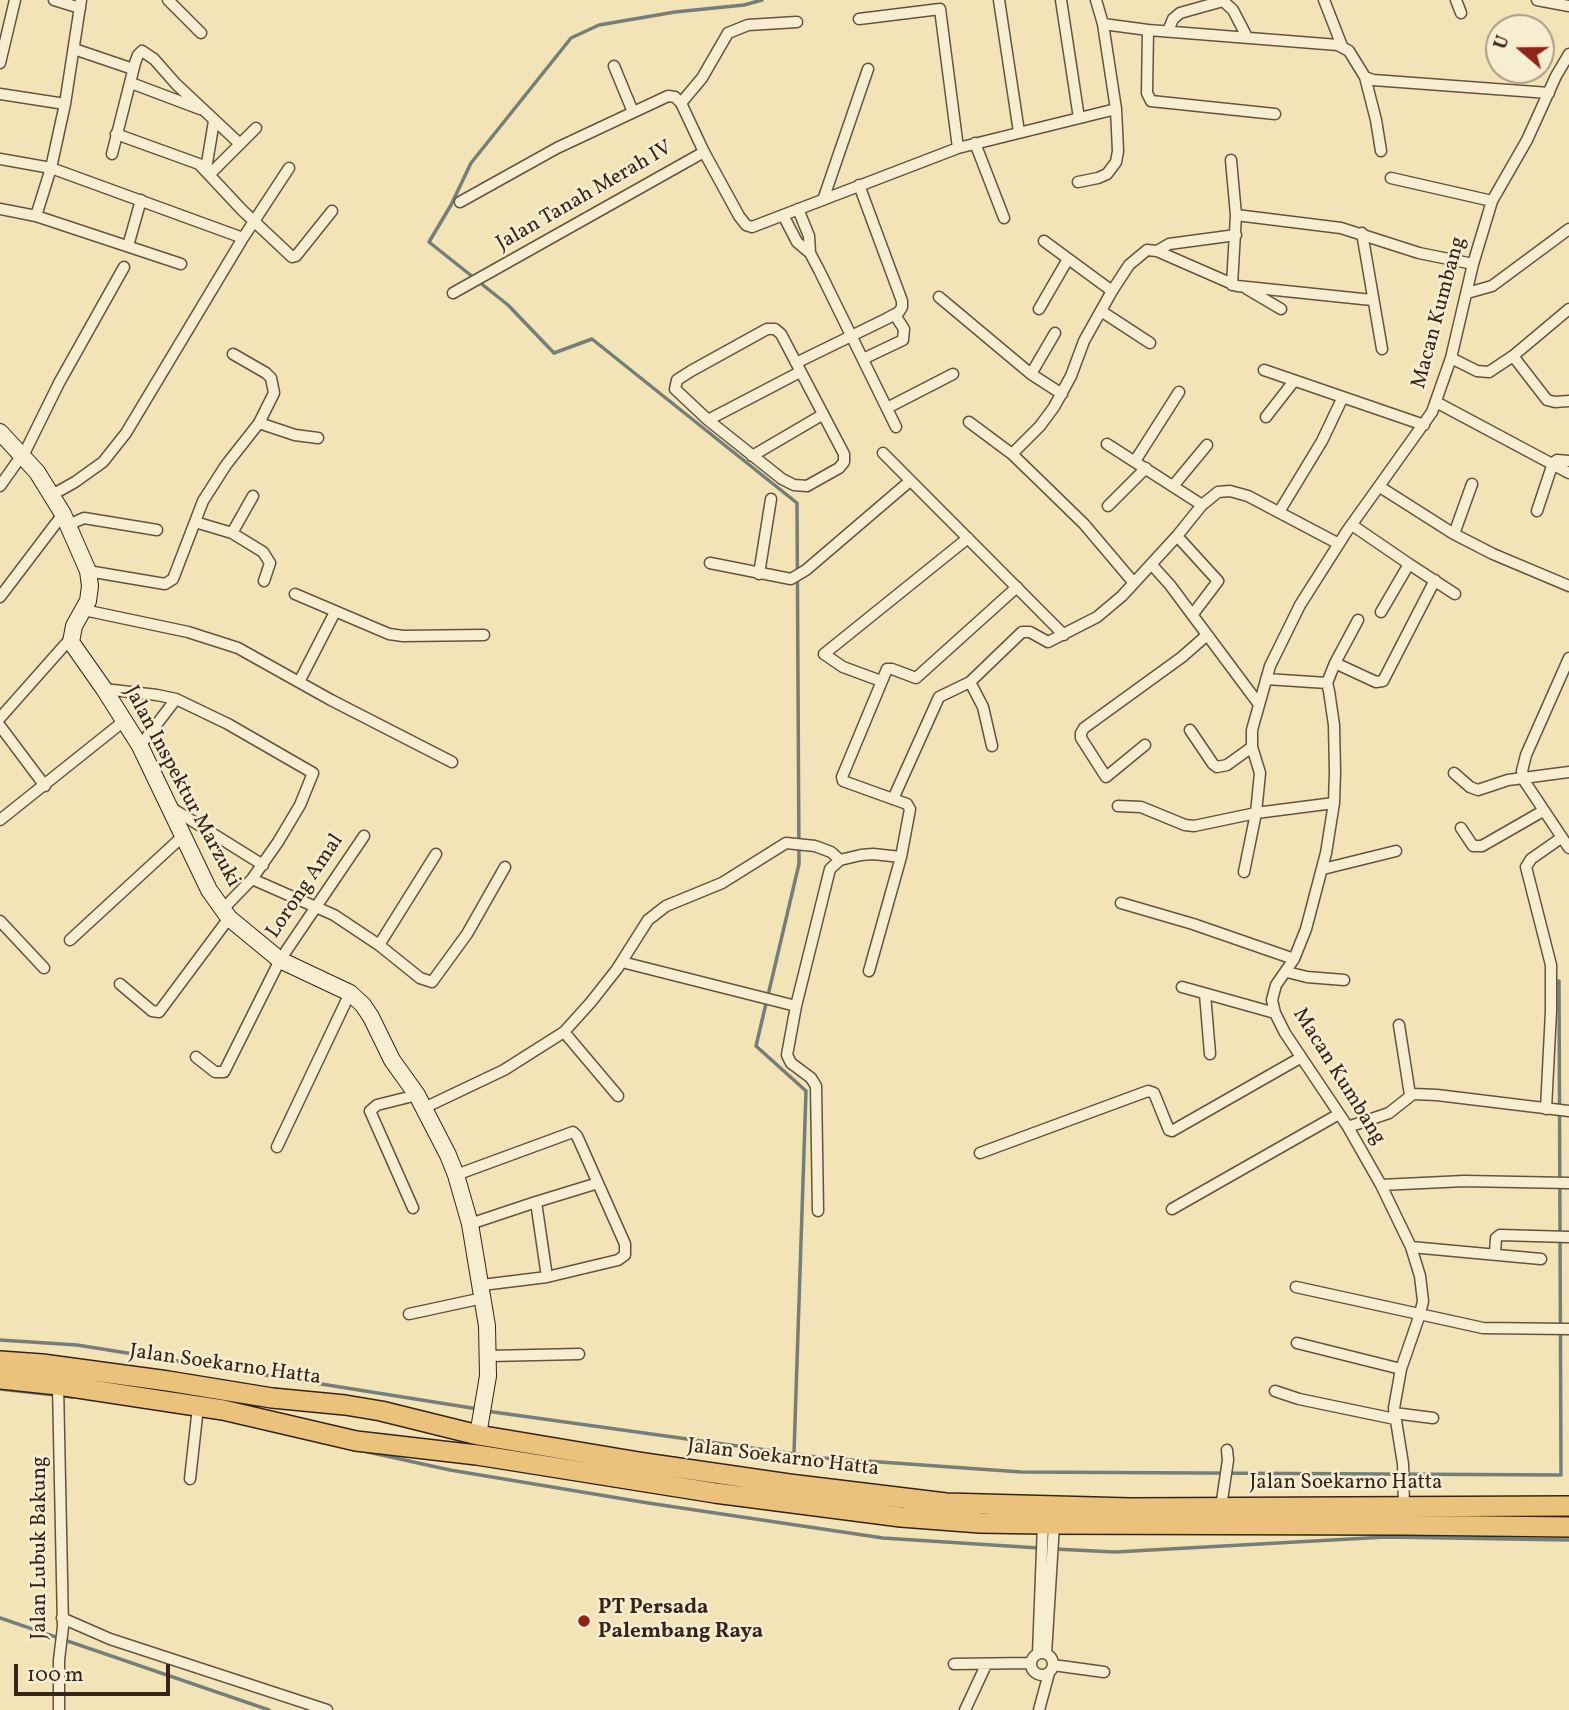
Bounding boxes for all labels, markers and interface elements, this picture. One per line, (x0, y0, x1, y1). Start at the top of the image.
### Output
north arrow (1485, 14, 1555, 84)
text: U (1488, 32, 1517, 53)
street label: Jalan Tanah Merah IV (493, 136, 677, 258)
street label: Macan Kumbang (1408, 234, 1472, 392)
street label: Jalan Inspektur Marzuki (117, 682, 245, 892)
street label: Lorong Amal (262, 830, 350, 944)
street label: Macan Kumbang (1286, 1004, 1390, 1150)
street label: Jalan Soekarno Hatta (128, 1340, 322, 1392)
street label: Jalan Soekarno Hatta (686, 1435, 880, 1483)
street label: Jalan Lubuk Bakung (28, 1456, 54, 1640)
street label: Jalan Soekarno Hatta (1249, 1471, 1443, 1497)
place label: PT Persada Palembang Raya (598, 1596, 763, 1646)
marker: PT Persada Palembang Raya (576, 1613, 592, 1629)
scale bar (18, 1650, 173, 1694)
text: 100 m (27, 1661, 84, 1690)

